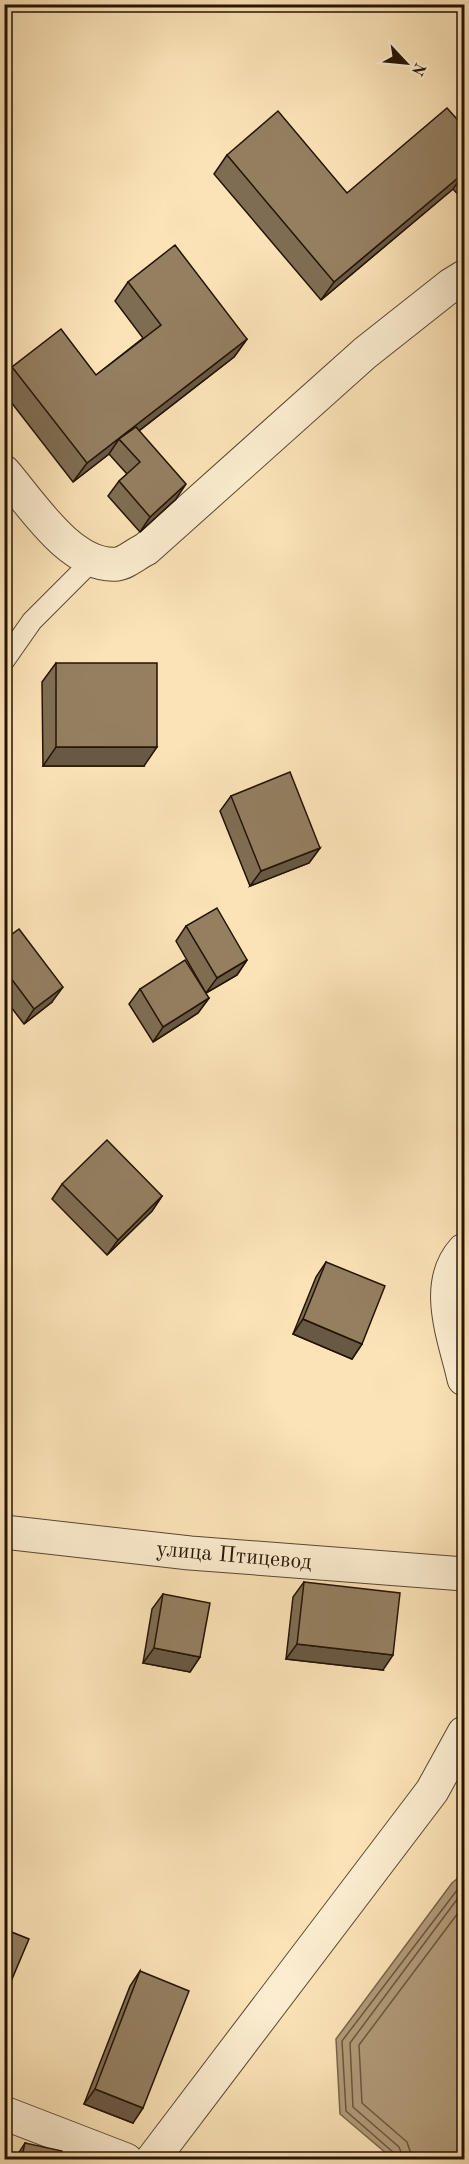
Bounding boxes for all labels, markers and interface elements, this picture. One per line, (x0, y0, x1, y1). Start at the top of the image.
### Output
north arrow (376, 33, 436, 93)
text: N (407, 60, 428, 78)
street label: улица Птицевод (155, 1538, 313, 1574)

